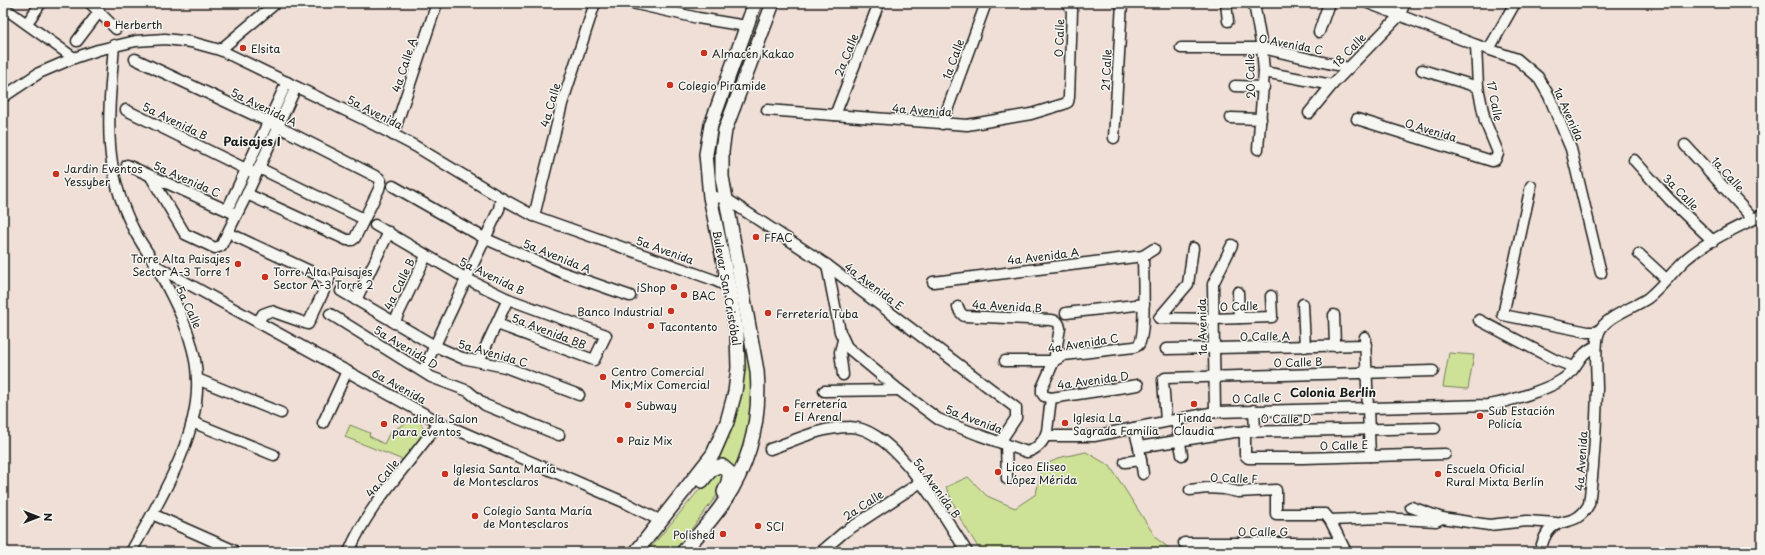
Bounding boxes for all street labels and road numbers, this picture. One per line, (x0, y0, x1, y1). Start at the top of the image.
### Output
street label: 0 Calle (1050, 19, 1068, 57)
street label: 0 Avenida C (1258, 29, 1324, 59)
street label: 18 Calle (1328, 29, 1370, 71)
street label: 2a Calle (830, 31, 862, 79)
street label: 4a Calle A (387, 35, 421, 95)
street label: 1a Calle (938, 36, 968, 82)
street label: 21 Calle (1096, 48, 1116, 92)
street label: 20 Calle (1241, 53, 1259, 99)
street label: 17 Calle (1483, 79, 1507, 123)
street label: 4a Calle (536, 81, 564, 129)
street label: 5a Avenida A (228, 84, 301, 131)
street label: 1a Avenida (1550, 84, 1588, 144)
street label: 5a Avenida (344, 91, 406, 133)
street label: 5a Avenida B (139, 98, 211, 144)
street label: 4a Avenida (892, 99, 953, 121)
street label: 0 Avenida (1403, 114, 1459, 146)
street label: 1a Calle (1708, 153, 1748, 195)
street label: 5a Avenida C (151, 157, 223, 201)
street label: 3a Calle (1659, 170, 1703, 214)
street label: Bulevar San Cristóbal (708, 229, 746, 347)
street label: 5a Avenida (634, 232, 696, 268)
street label: 5a Avenida A (520, 235, 594, 278)
street label: 4a Avenida A (1006, 243, 1080, 269)
street label: 5a Avenida B (456, 253, 528, 299)
street label: 4a Calle B (379, 255, 419, 313)
street label: 4a Avenida E (841, 258, 907, 314)
street label: 5a Calle (172, 283, 206, 331)
street label: 4a Avenida B (971, 296, 1043, 316)
street label: 0 Calle (1220, 297, 1258, 315)
street label: 1a Avenida (1193, 298, 1211, 356)
street label: 5a Avenida BB (509, 309, 589, 353)
street label: 5a Avenida D (371, 321, 441, 373)
street label: 0 Calle A (1240, 327, 1291, 345)
street label: 4a Avenida C (1046, 329, 1120, 357)
street label: 5a Avenida C (456, 335, 530, 371)
street label: 0 Calle B (1273, 353, 1323, 371)
street label: 6a Avenida (369, 364, 429, 408)
street label: 4a Avenida D (1056, 367, 1130, 393)
street label: 0 Calle C (1232, 389, 1282, 407)
street label: 5a Avenida (943, 400, 1005, 438)
street label: 0 Calle D (1261, 410, 1311, 427)
street label: 4a Avenida (1570, 430, 1592, 491)
street label: 0 Calle E (1319, 436, 1369, 454)
street label: 5a Avenida B (909, 454, 965, 522)
street label: 4a Calle (361, 455, 403, 501)
street label: 0 Calle F (1210, 469, 1258, 487)
street label: 2a Calle (839, 486, 887, 524)
street label: 0 Calle G (1238, 523, 1288, 540)

